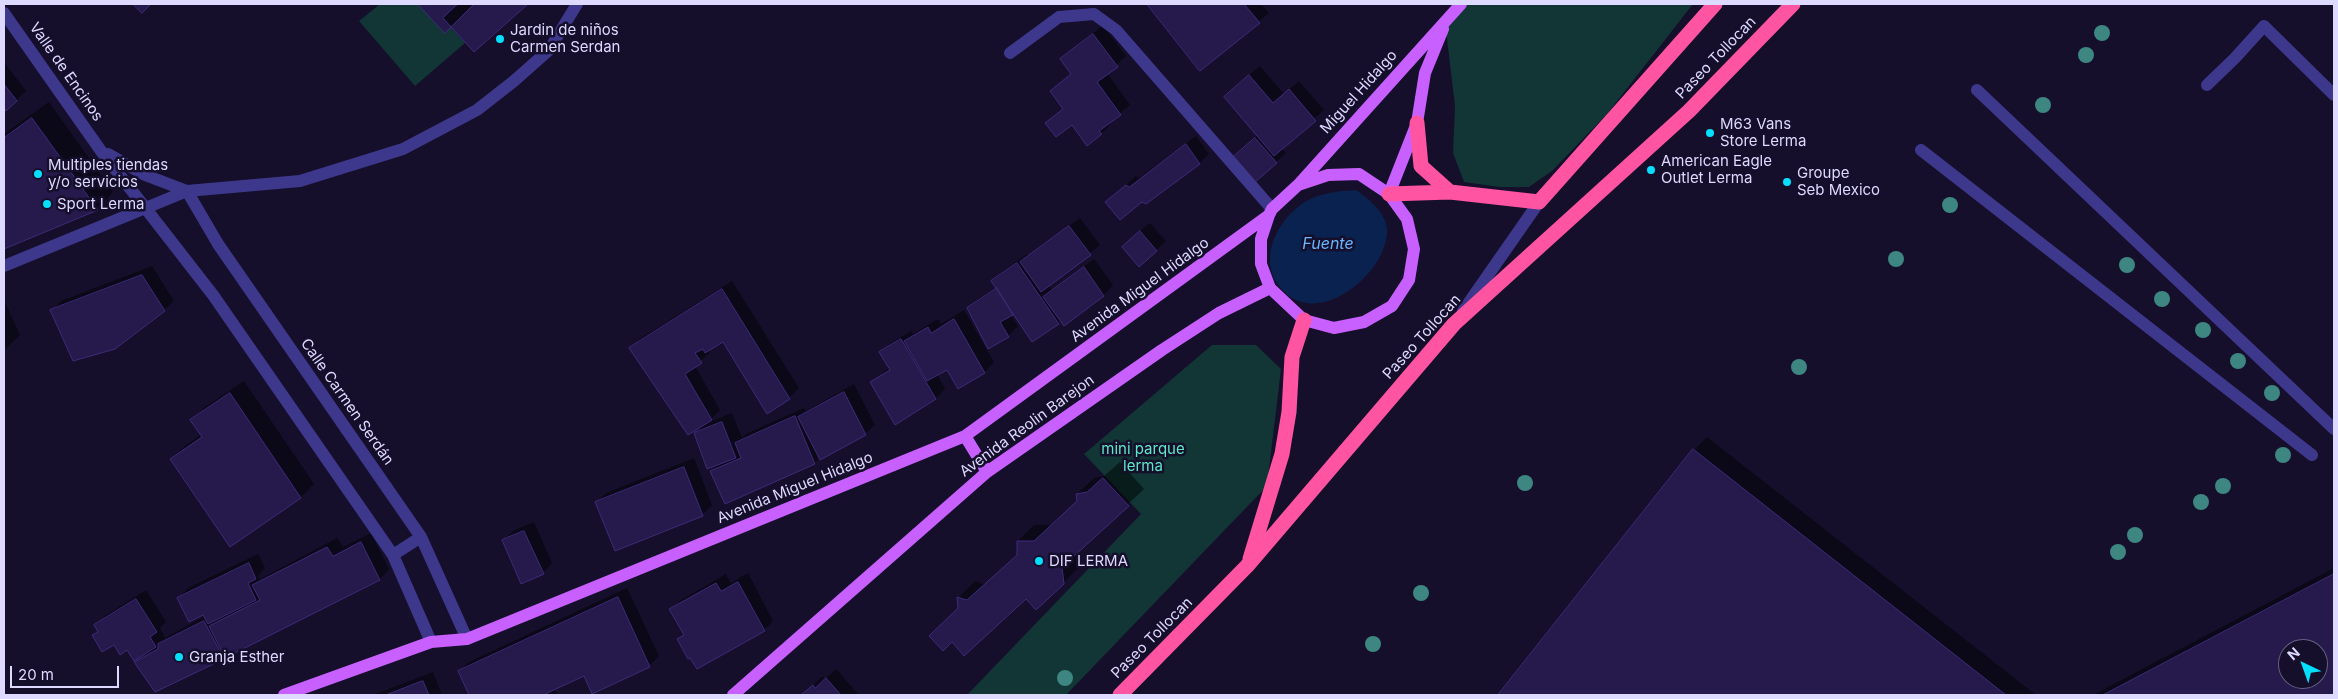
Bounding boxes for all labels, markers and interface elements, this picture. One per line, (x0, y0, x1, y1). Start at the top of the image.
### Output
street label: Paseo Tollocan (1672, 13, 1760, 103)
street label: Valle de Encinos (25, 19, 107, 125)
place label: Jardin de niños Carmen Serdan (510, 21, 620, 56)
marker: Jardin de niños Carmen Serdan (494, 33, 506, 45)
street label: Miguel Hidalgo (1317, 47, 1401, 137)
place label: M63 Vans Store Lerma (1720, 115, 1806, 150)
marker: M63 Vans Store Lerma (1704, 127, 1716, 139)
place label: American Eagle Outlet Lerma (1661, 152, 1772, 187)
place label: Multiples tiendas y/o servicios (48, 156, 168, 191)
marker: American Eagle Outlet Lerma (1645, 164, 1657, 176)
place label: Groupe Seb Mexico (1797, 164, 1880, 199)
marker: Multiples tiendas y/o servicios (32, 168, 44, 180)
marker: Groupe Seb Mexico (1781, 176, 1793, 188)
place label: Sport Lerma (57, 195, 144, 213)
marker: Sport Lerma (41, 198, 53, 210)
street label: Avenida Miguel Hidalgo (1067, 234, 1213, 346)
water label: Fuente (1302, 234, 1354, 254)
street label: Paseo Tollocan (1379, 291, 1465, 383)
street label: Calle Carmen Serdán (297, 335, 397, 469)
street label: Avenida Reolin Barejon (956, 371, 1098, 481)
park label: mini parque lerma (1101, 440, 1185, 475)
street label: Avenida Miguel Hidalgo (714, 448, 876, 528)
place label: DIF LERMA (1049, 552, 1128, 570)
marker: DIF LERMA (1033, 555, 1045, 567)
street label: Paseo Tollocan (1108, 594, 1196, 682)
north arrow (2278, 639, 2328, 689)
text: N (2284, 643, 2303, 663)
place label: Granja Esther (189, 648, 285, 666)
marker: Granja Esther (173, 651, 185, 663)
scale bar (12, 656, 121, 688)
text: 20 m (18, 665, 54, 684)

